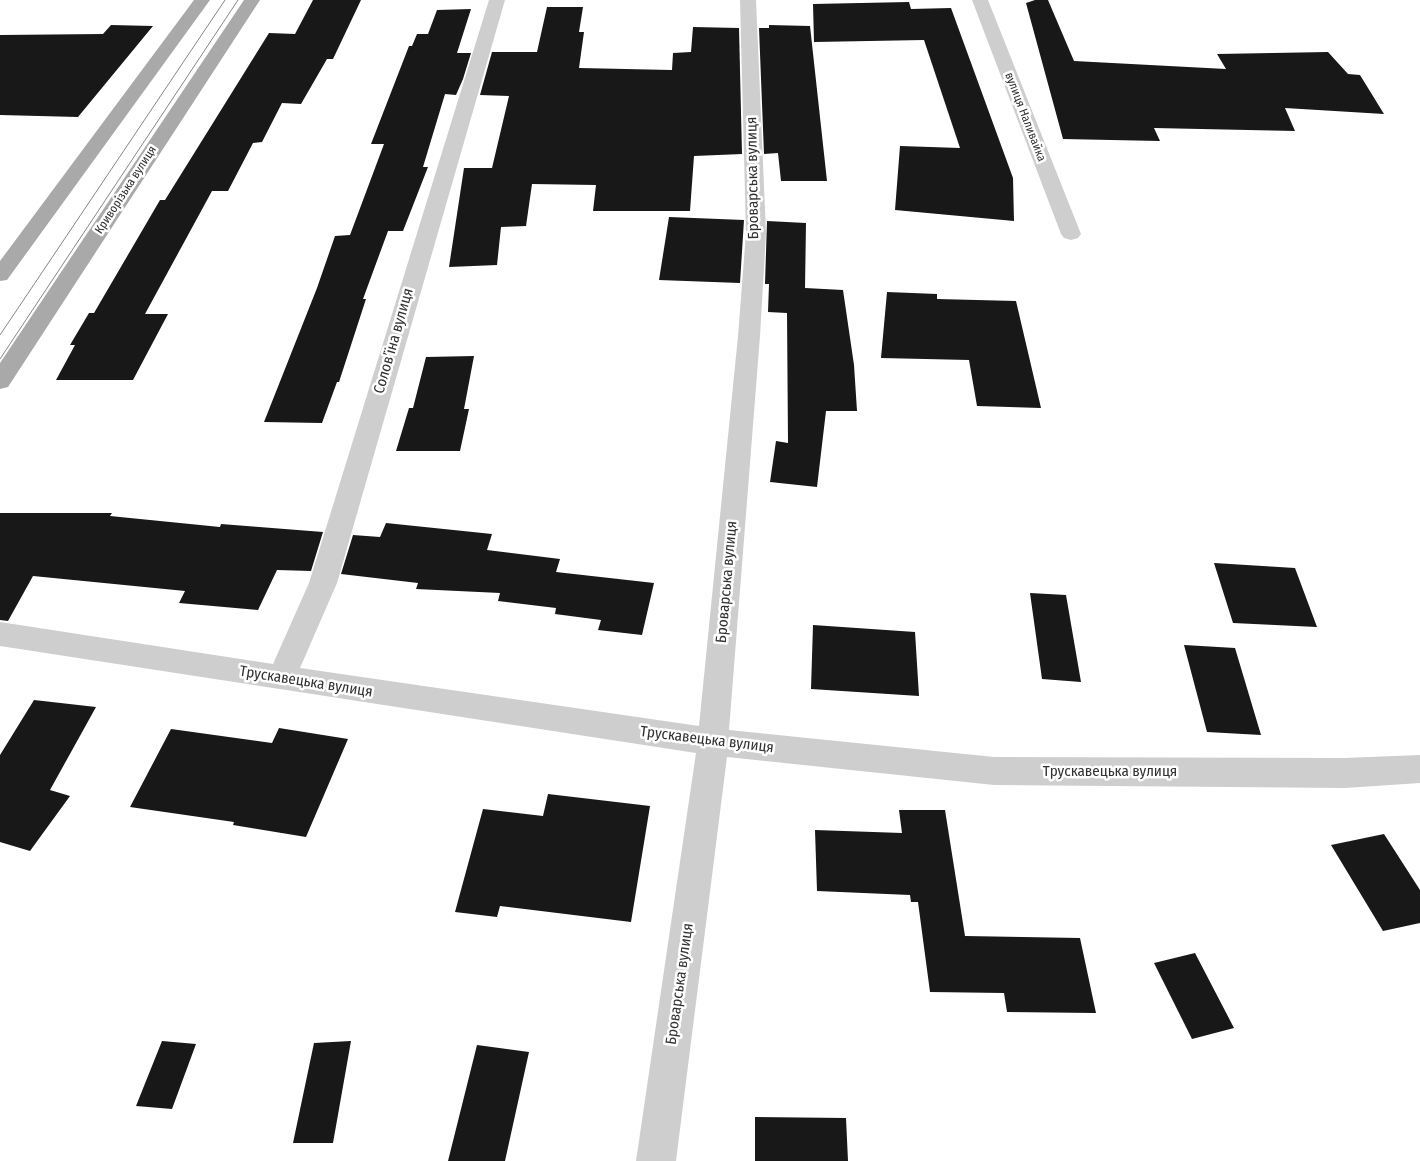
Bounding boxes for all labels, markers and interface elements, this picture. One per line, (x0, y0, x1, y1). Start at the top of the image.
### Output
street label: вулиця Наливайка (1001, 70, 1049, 164)
street label: Броварська вулиця (743, 117, 763, 239)
street label: Криворізька вулиця (92, 143, 160, 237)
street label: Соловʼїна вулиця (370, 286, 418, 396)
street label: Броварська вулиця (713, 520, 741, 644)
street label: Трускавецька вулиця (238, 663, 374, 701)
street label: Трускавецька вулиця (639, 723, 775, 757)
street label: Трускавецька вулиця (1043, 763, 1177, 781)
street label: Броварська вулиця (663, 922, 697, 1046)

